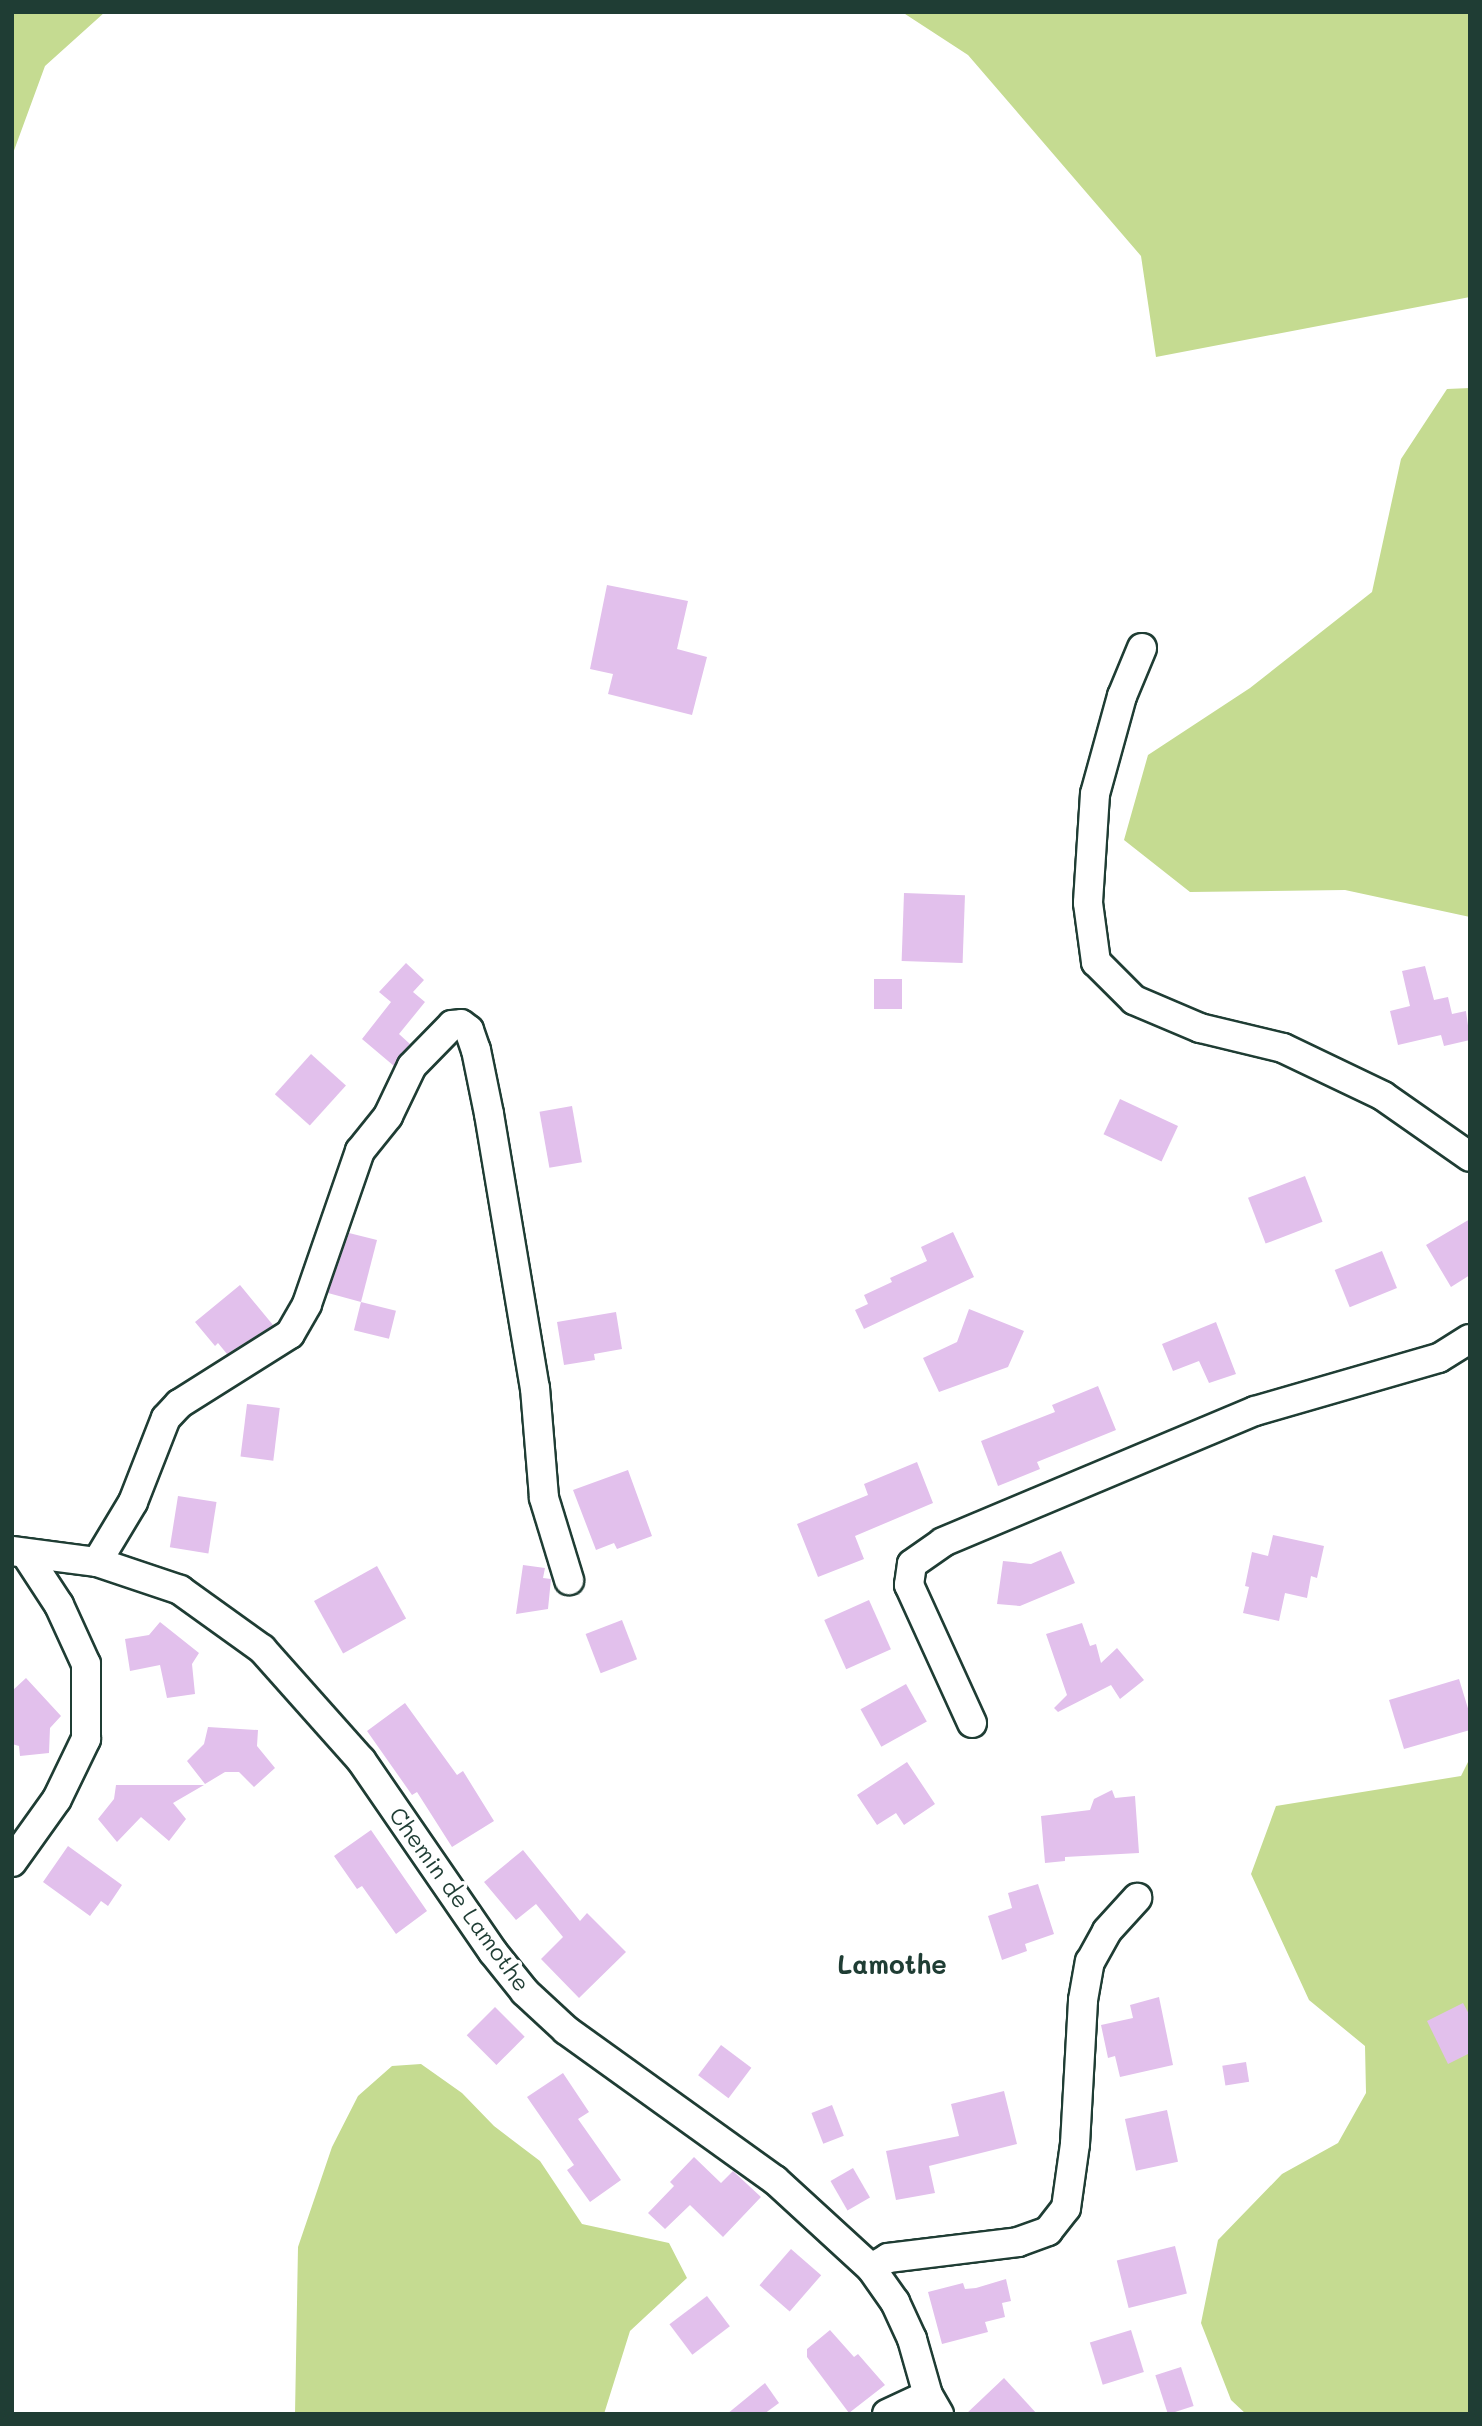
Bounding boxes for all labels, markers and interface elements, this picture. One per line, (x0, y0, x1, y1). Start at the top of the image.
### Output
street label: Chemin de Lamothe (384, 1801, 536, 1997)
district label: Lamothe (837, 1949, 947, 1981)

